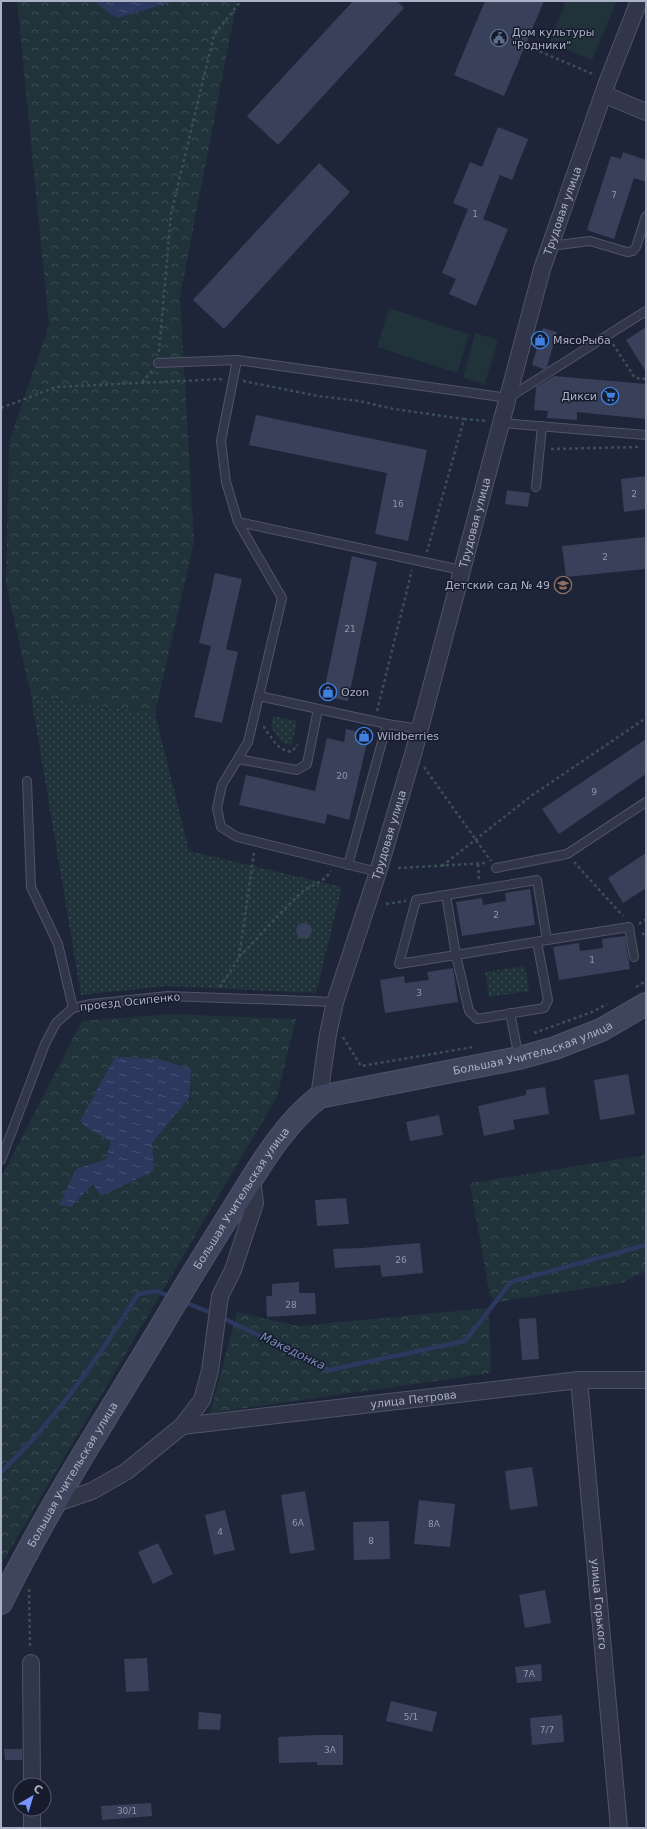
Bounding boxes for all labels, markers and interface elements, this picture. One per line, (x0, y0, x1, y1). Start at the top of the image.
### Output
place label: Дом культуры "Родники" (512, 26, 594, 52)
public building icon: Дом культуры "Родники" (489, 28, 509, 48)
street label: Трудовая улица (541, 165, 584, 258)
house number: 7 (611, 190, 617, 200)
house number: 1 (472, 209, 478, 219)
shop icon: МясоРыба (530, 330, 550, 350)
place label: МясоРыба (553, 334, 611, 347)
supermarket icon: Дикси (600, 386, 620, 406)
place label: Дикси (561, 390, 597, 403)
street label: Трудовая улица (456, 476, 493, 570)
house number: 2 (631, 489, 637, 499)
house number: 16 (392, 499, 404, 509)
house number: 2 (602, 552, 608, 562)
school or university icon: Детский сад № 49 (553, 575, 573, 595)
place label: Детский сад № 49 (445, 579, 550, 592)
house number: 21 (344, 624, 356, 634)
shop icon: Ozon (318, 682, 338, 702)
place label: Ozon (341, 686, 369, 699)
shop icon: Wildberries (354, 726, 374, 746)
place label: Wildberries (377, 730, 439, 743)
house number: 20 (336, 771, 348, 781)
house number: 9 (591, 787, 597, 797)
street label: Трудовая улица (369, 789, 409, 882)
house number: 2 (493, 910, 499, 920)
house number: 1 (589, 955, 595, 965)
house number: 3 (416, 988, 422, 998)
street label: проезд Осипенко (79, 990, 181, 1014)
street label: Большая Учительская улица (452, 1018, 615, 1077)
street label: Большая Учительская улица (191, 1125, 292, 1271)
house number: 26 (395, 1255, 407, 1265)
house number: 28 (285, 1300, 297, 1310)
water label: Македонка (258, 1329, 328, 1373)
street label: улица Петрова (370, 1388, 457, 1411)
street label: Большая Учительская улица (25, 1400, 120, 1549)
house number: 6А (292, 1518, 305, 1528)
house number: 8А (428, 1519, 441, 1529)
house number: 4 (217, 1527, 223, 1537)
house number: 8 (368, 1536, 374, 1546)
street label: улица Горького (588, 1558, 610, 1650)
house number: 7А (523, 1669, 536, 1679)
house number: 5/1 (404, 1712, 418, 1722)
house number: 7/7 (540, 1725, 554, 1735)
house number: 3А (324, 1745, 337, 1755)
north arrow (12, 1777, 52, 1817)
text: С (31, 1782, 45, 1797)
house number: 30/1 (117, 1806, 137, 1816)

